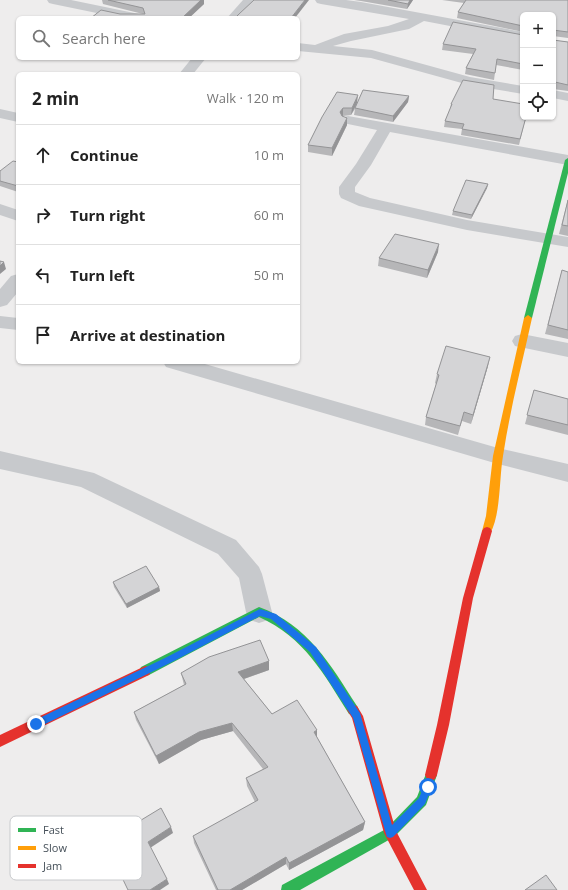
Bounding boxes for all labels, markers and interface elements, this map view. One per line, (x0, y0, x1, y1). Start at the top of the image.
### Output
map controls (520, 12, 556, 120)
button: + (520, 12, 556, 48)
search box (16, 16, 300, 60)
icon: search (30, 27, 52, 49)
text: Search here (62, 28, 146, 48)
button: − (520, 48, 556, 84)
button: locate (520, 84, 556, 120)
text: 2 min (32, 87, 79, 110)
text: Walk · 120 m (207, 89, 284, 107)
icon: ahead (32, 144, 54, 166)
text: Continue (70, 145, 138, 165)
text: 10 m (254, 146, 284, 164)
icon: right (32, 204, 54, 226)
text: Turn right (70, 205, 145, 225)
text: 60 m (254, 206, 284, 224)
icon: left (32, 264, 54, 286)
text: Turn left (70, 265, 135, 285)
text: 50 m (254, 266, 284, 284)
icon: arrive (32, 324, 54, 346)
text: Arrive at destination (70, 325, 225, 345)
route end (27, 715, 45, 733)
route start (419, 778, 437, 796)
legend (10, 816, 142, 880)
text: Fast (43, 822, 64, 837)
text: Slow (43, 840, 67, 855)
text: Jam (42, 858, 62, 873)

